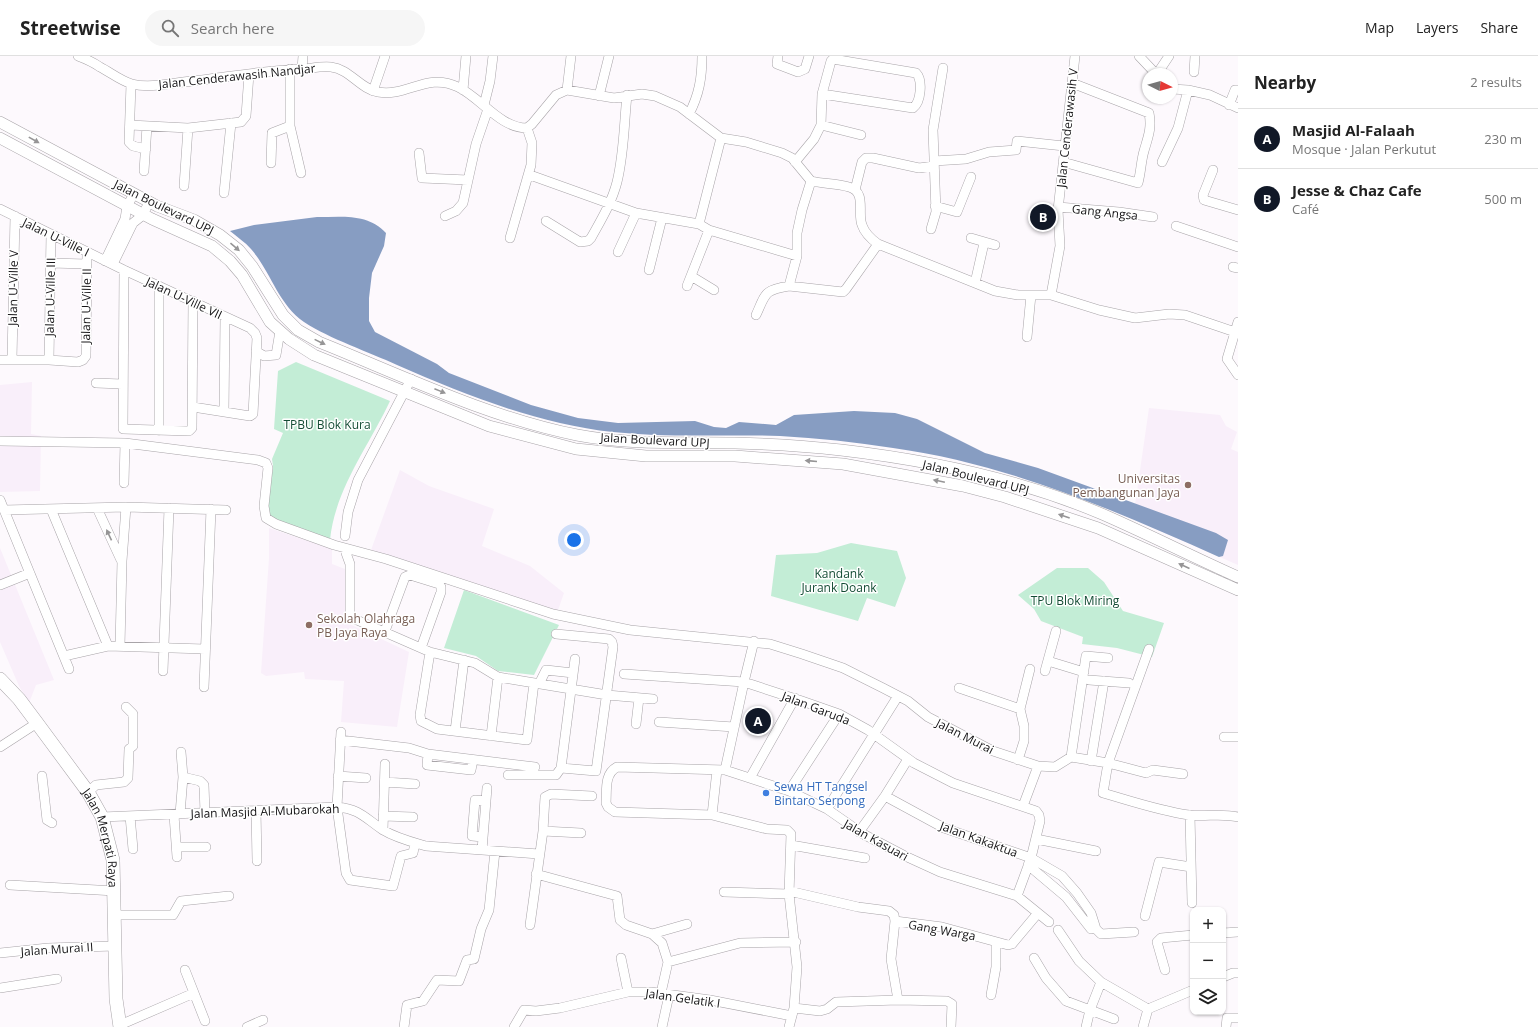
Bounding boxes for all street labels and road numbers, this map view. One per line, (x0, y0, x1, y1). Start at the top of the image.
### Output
street label: Jalan Cenderawasih Nandjar (157, 59, 316, 93)
street label: Jalan Cenderawasih V (1052, 67, 1082, 189)
street label: Jalan Boulevard UPJ (110, 175, 217, 239)
street label: Gang Angsa (1071, 200, 1139, 224)
street label: Jalan U-Ville I (19, 213, 92, 260)
street label: Jalan U-Ville V (4, 249, 22, 327)
street label: Jalan U-Ville III (41, 257, 59, 338)
street label: Jalan U-Ville II (77, 268, 95, 345)
street label: Jalan U-Ville VII (142, 272, 225, 323)
street label: Jalan Boulevard UPJ (599, 429, 710, 451)
street label: Jalan Boulevard UPJ (920, 455, 1031, 498)
street label: Jalan Garuda (779, 687, 853, 729)
street label: Jalan Murai (932, 714, 997, 758)
street label: Jalan Merpati Raya (79, 784, 122, 888)
street label: Jalan Masjid Al-Mubarokah (189, 800, 340, 822)
street label: Jalan Kasuari (840, 815, 912, 865)
street label: Jalan Kakaktua (937, 817, 1020, 861)
street label: Gang Warga (907, 916, 977, 944)
street label: Jalan Murai II (19, 938, 94, 960)
street label: Jalan Gelatik I (644, 984, 721, 1012)

